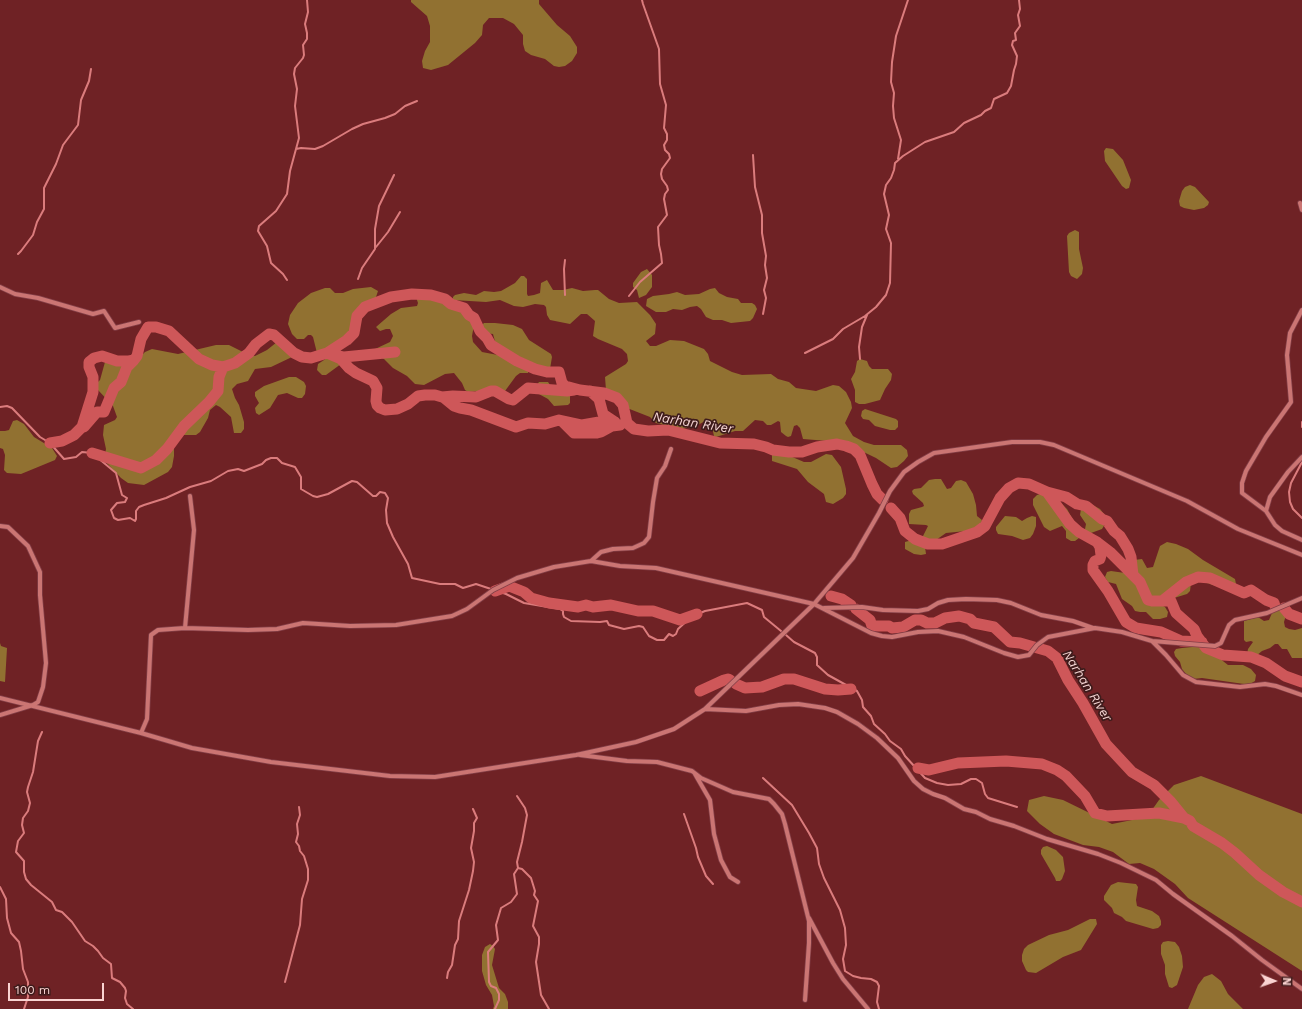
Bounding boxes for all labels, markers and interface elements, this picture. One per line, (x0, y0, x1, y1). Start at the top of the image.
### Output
water label: Narhan River (652, 409, 734, 437)
water label: Narhan River (1059, 648, 1115, 724)
north arrow (1254, 961, 1294, 1001)
scale bar (10, 975, 106, 1001)
text: N (1280, 977, 1293, 986)
text: 100 m (15, 983, 50, 997)

